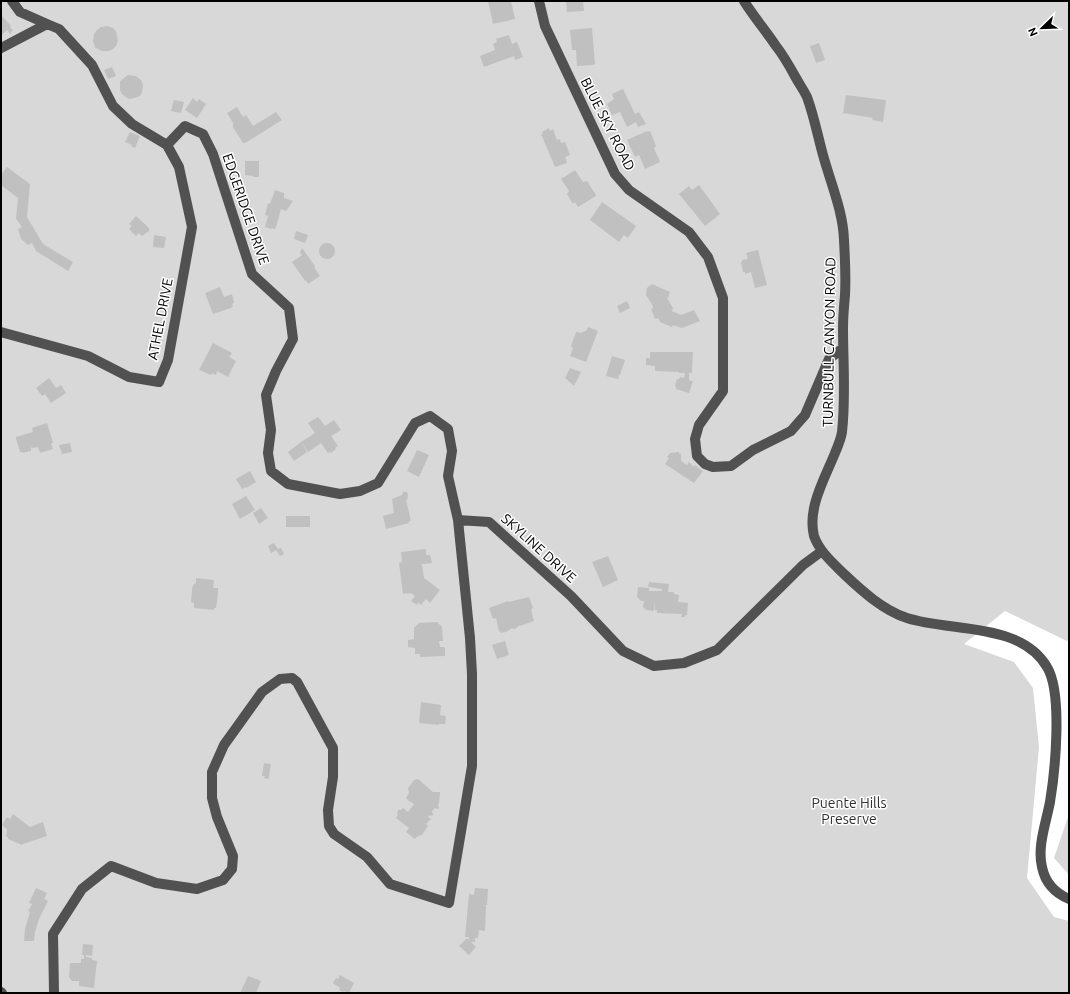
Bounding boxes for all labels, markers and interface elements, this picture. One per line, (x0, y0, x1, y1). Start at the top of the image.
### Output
north arrow (1022, 8, 1062, 48)
text: N (1026, 26, 1040, 38)
street label: BLUE SKY ROAD (578, 75, 638, 173)
street label: EDGERIDGE DRIVE (219, 151, 273, 267)
street label: TURNBULL CANYON ROAD (820, 257, 838, 427)
street label: ATHEL DRIVE (144, 277, 176, 361)
street label: SKYLINE DRIVE (498, 510, 580, 586)
park label: Puente Hills Preserve (811, 795, 887, 827)

